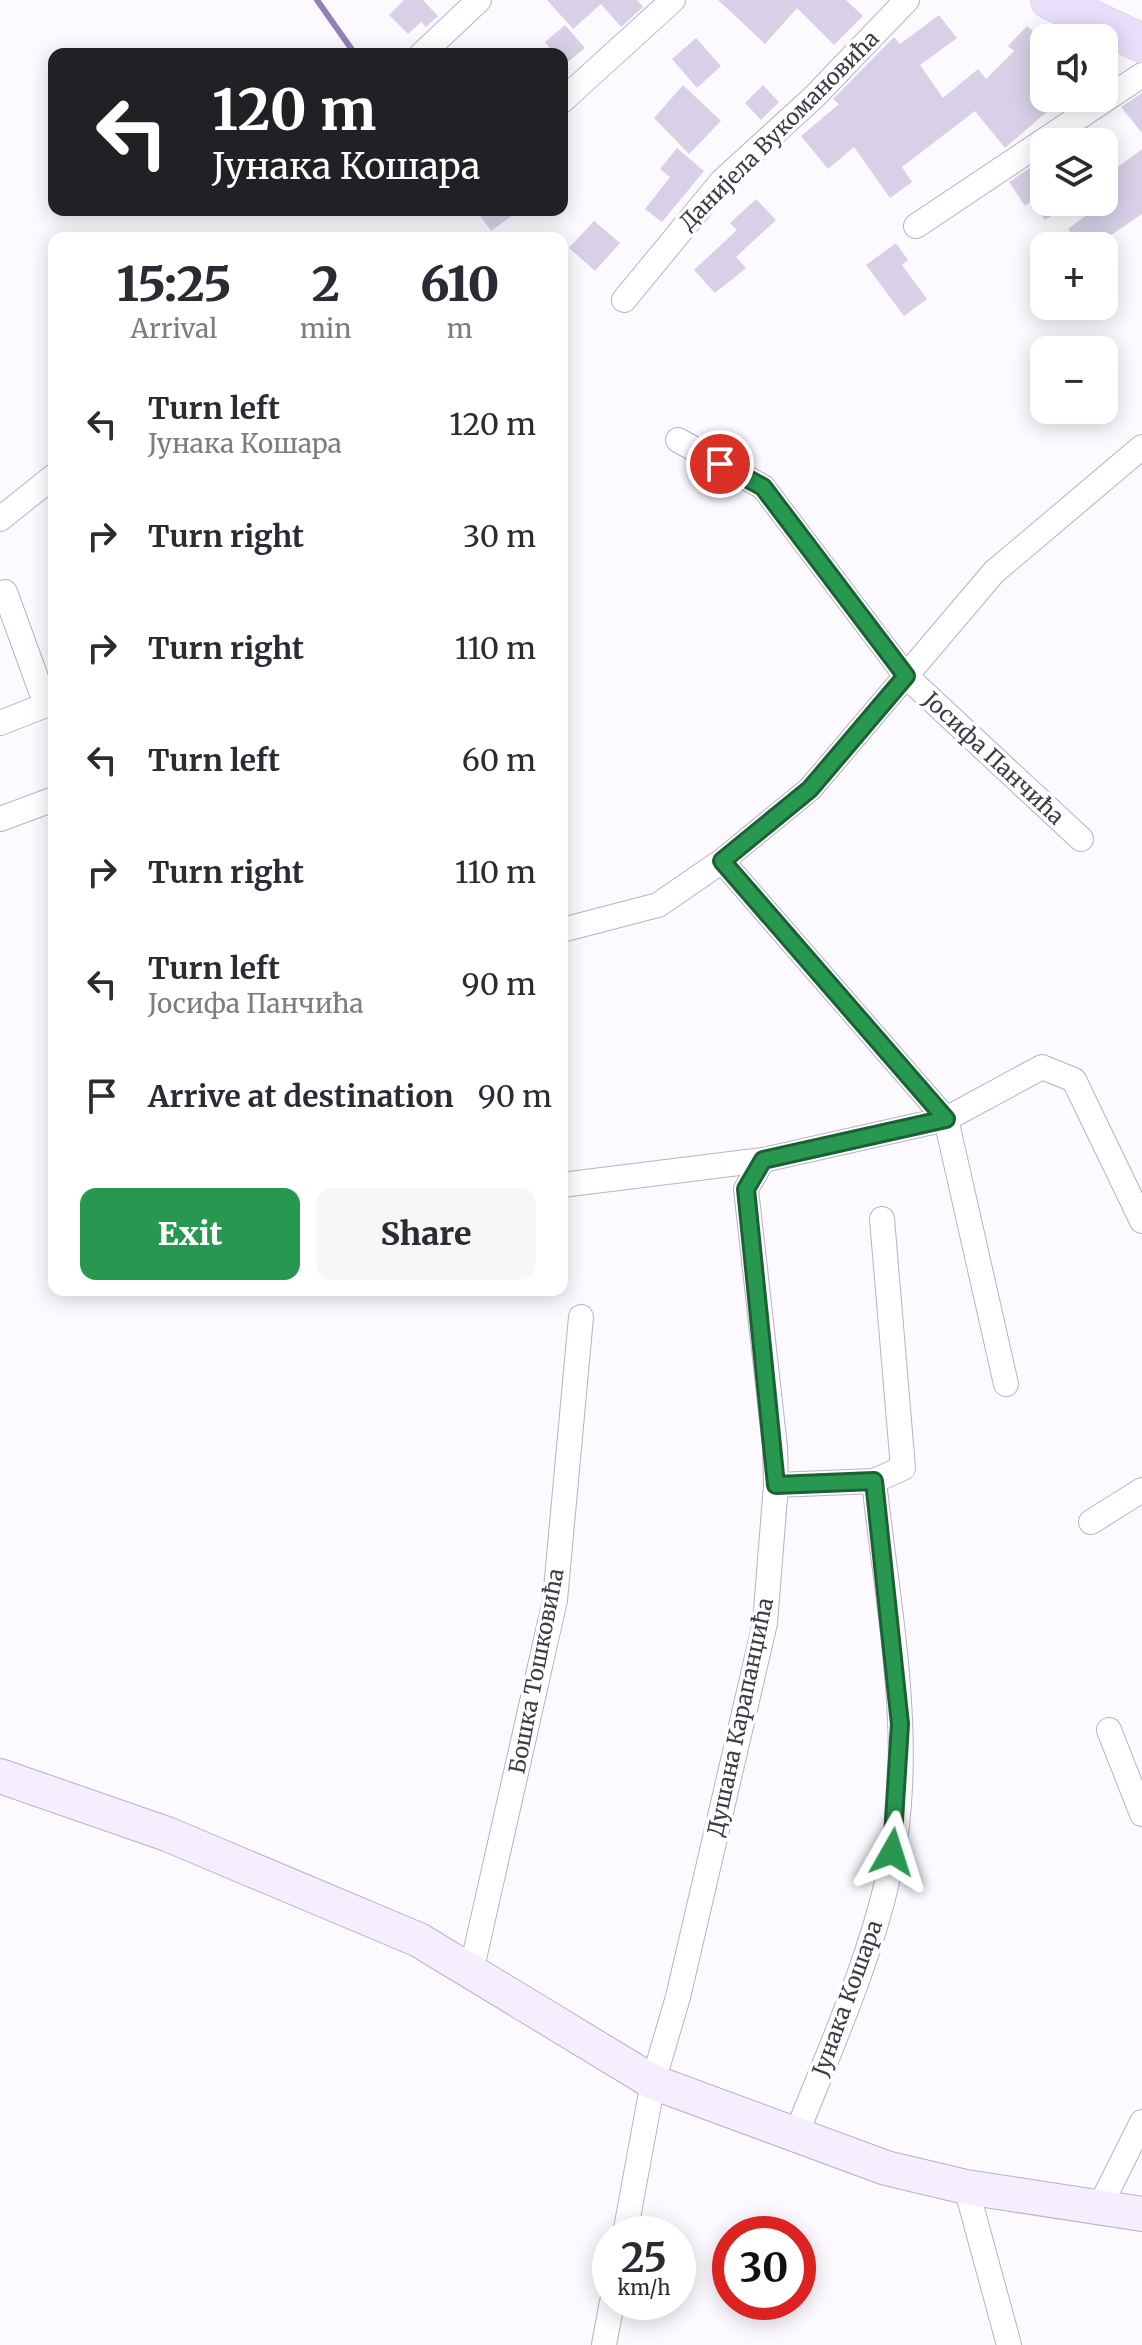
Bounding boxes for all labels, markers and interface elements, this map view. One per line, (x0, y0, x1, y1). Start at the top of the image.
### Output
street label: Данијела Вукомановића (673, 24, 885, 236)
map controls (1030, 24, 1118, 424)
button: sound (1030, 24, 1118, 112)
text: 120 m (212, 75, 376, 145)
icon: left (80, 80, 184, 184)
button: layers (1030, 128, 1118, 216)
text: Јунака Кошара (212, 144, 480, 189)
button: + (1030, 232, 1118, 320)
text: 15:25 (116, 254, 232, 314)
text: 2 (312, 254, 340, 314)
text: 610 (420, 254, 500, 314)
text: Arrival (131, 312, 217, 345)
text: min (300, 312, 352, 345)
text: m (447, 312, 473, 345)
button: − (1030, 336, 1118, 424)
text: Turn left (148, 389, 280, 427)
icon: left (80, 402, 124, 446)
text: 120 m (449, 405, 536, 443)
text: Јунака Кошара (148, 427, 342, 460)
pin (686, 430, 754, 498)
icon: arrive (698, 442, 742, 486)
icon: right (80, 514, 124, 558)
text: Turn right (148, 517, 304, 555)
text: 30 m (463, 517, 536, 555)
icon: right (80, 626, 124, 670)
text: Turn right (148, 629, 304, 667)
text: 110 m (455, 629, 536, 667)
street label: Јосифа Панчића (917, 685, 1070, 831)
icon: left (80, 738, 124, 782)
text: Turn left (148, 741, 280, 779)
text: 60 m (462, 741, 536, 779)
icon: right (80, 850, 124, 894)
text: Turn right (148, 853, 304, 891)
text: 110 m (455, 853, 536, 891)
text: Turn left (148, 949, 280, 987)
icon: left (80, 962, 124, 1006)
text: 90 m (462, 965, 536, 1003)
text: Јосифа Панчића (148, 987, 364, 1020)
icon: arrive (80, 1074, 124, 1118)
text: Arrive at destination (148, 1077, 454, 1115)
text: 90 m (478, 1077, 552, 1115)
button: Exit (80, 1188, 300, 1280)
button: Share (316, 1188, 536, 1280)
street label: Бошка Тошковића (502, 1566, 570, 1776)
street label: Душана Карапанџића (701, 1595, 779, 1839)
position arrow (850, 1810, 934, 1894)
street label: Јунака Кошара (805, 1916, 888, 2081)
speed limit sign: 30 (712, 2216, 816, 2320)
text: 25 (621, 2233, 667, 2283)
text: km/h (618, 2275, 670, 2300)

